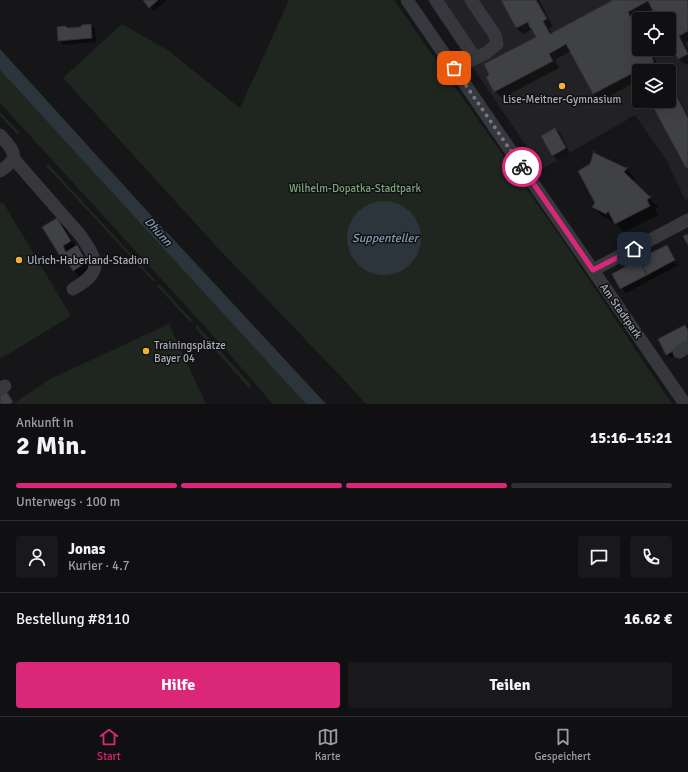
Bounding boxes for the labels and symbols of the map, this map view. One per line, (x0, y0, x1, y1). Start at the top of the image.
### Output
pin (437, 51, 471, 85)
marker: Lise-Meitner-Gymnasium (557, 81, 567, 91)
place label: Lise-Meitner-Gymnasium (503, 93, 621, 106)
courier (502, 147, 542, 187)
park label: Wilhelm-Dopatka-Stadtpark (289, 182, 421, 195)
water label: Dhünn (141, 214, 175, 250)
water label: Suppenteller (352, 231, 419, 246)
pin (617, 232, 651, 266)
place label: Ulrich-Haberland-Stadion (27, 254, 149, 267)
marker: Ulrich-Haberland-Stadion (14, 255, 24, 265)
street label: Am Stadtpark (597, 281, 645, 341)
place label: Trainingsplätze Bayer 04 (154, 339, 226, 365)
marker: Trainingsplätze Bayer 04 (141, 346, 151, 356)

